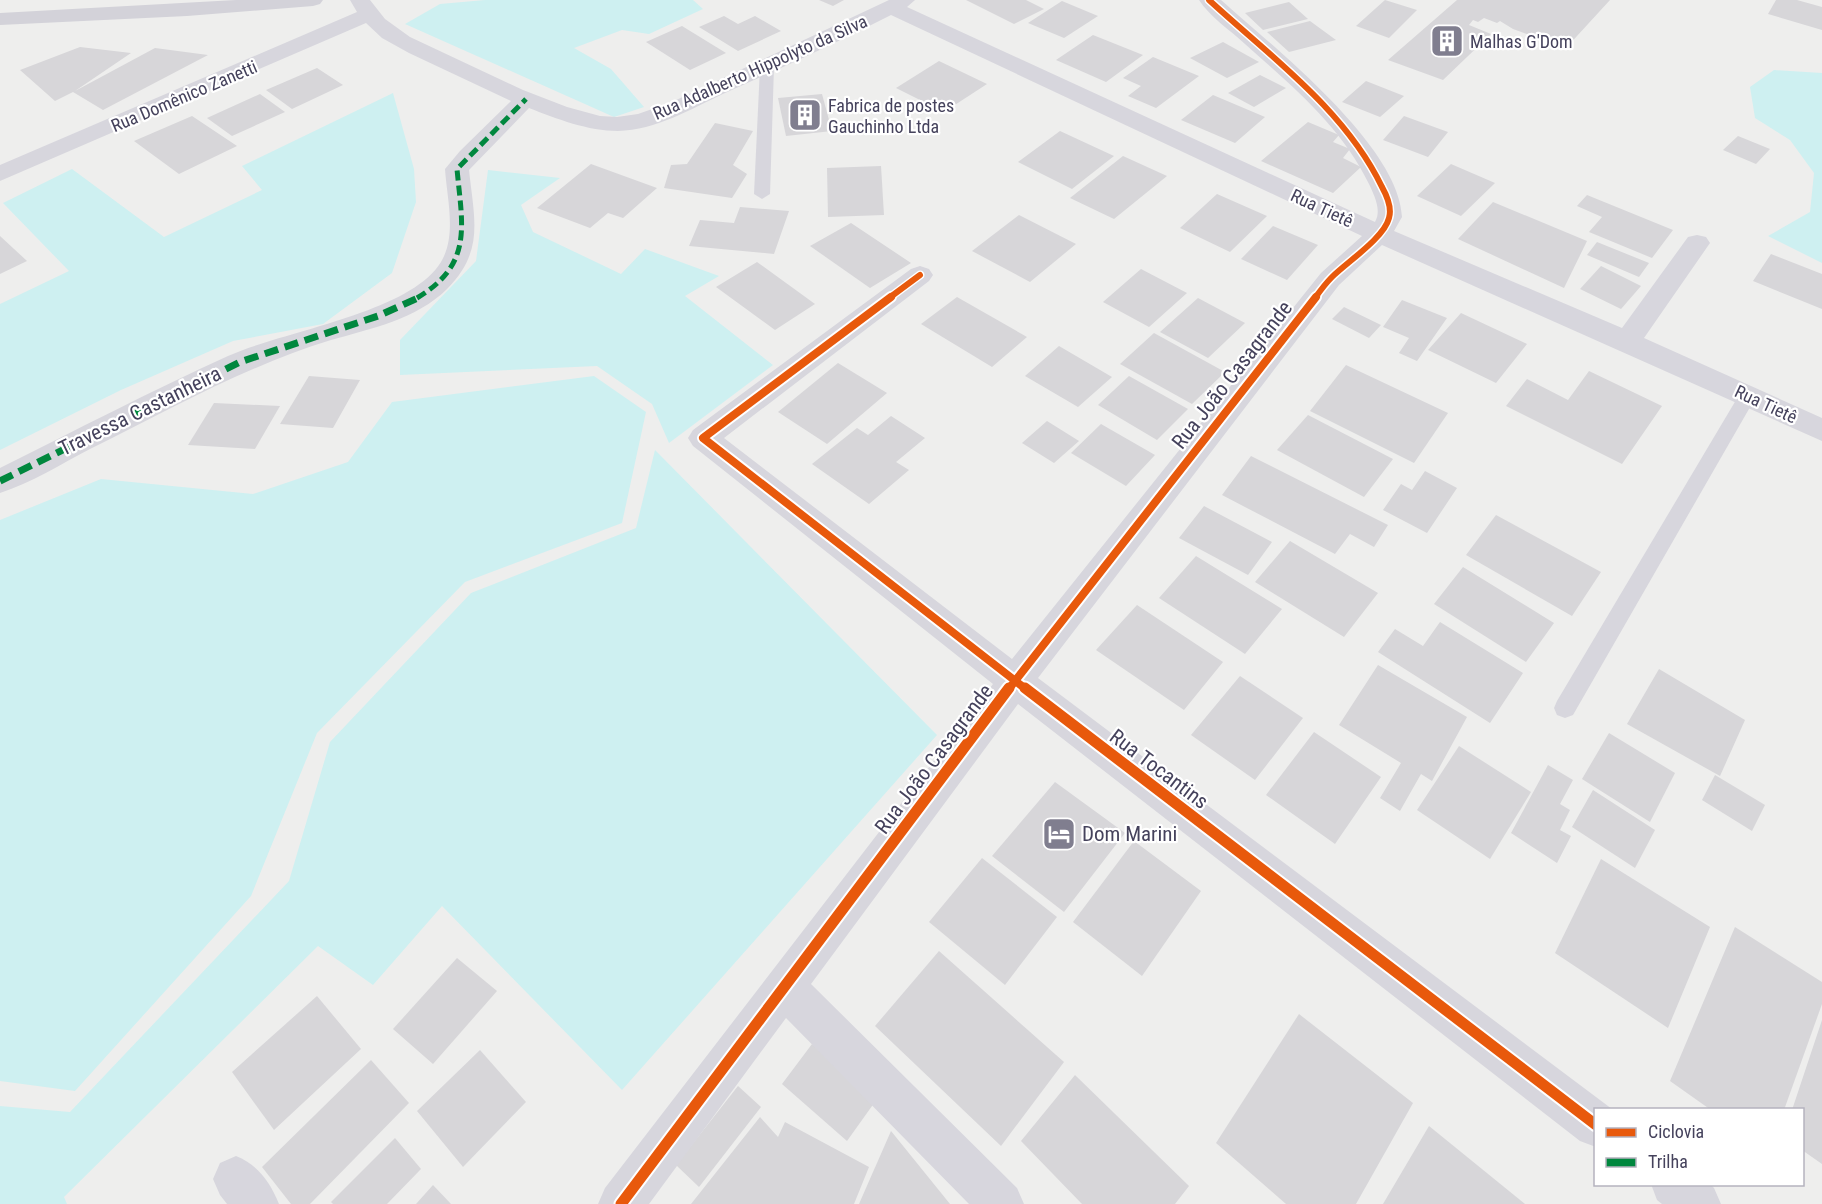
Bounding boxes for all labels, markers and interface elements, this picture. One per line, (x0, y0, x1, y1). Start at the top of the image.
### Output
street label: Rua Adalberto Hippolyto da Silva (650, 10, 870, 124)
building icon: Malhas G'Dom (1429, 23, 1465, 59)
place label: Malhas G'Dom (1470, 31, 1573, 52)
street label: Rua Domênico Zanetti (108, 56, 260, 136)
place label: Fabrica de postes Gauchinho Ltda (828, 95, 954, 137)
building icon: Fabrica de postes Gauchinho Ltda (787, 97, 823, 133)
street label: Rua Tietê (1287, 184, 1357, 232)
street label: Rua João Casagrande (1167, 296, 1297, 454)
street label: Travessa Castanheira (55, 361, 225, 461)
street label: Rua Tietê (1731, 380, 1801, 428)
street label: Rua João Casagrande (870, 679, 998, 838)
street label: Rua Tocantins (1105, 724, 1213, 814)
hotel icon: Dom Marini (1041, 816, 1077, 852)
place label: Dom Marini (1082, 822, 1177, 846)
legend (1594, 1108, 1804, 1186)
text: Ciclovia (1648, 1121, 1704, 1142)
text: Trilha (1648, 1151, 1688, 1172)

